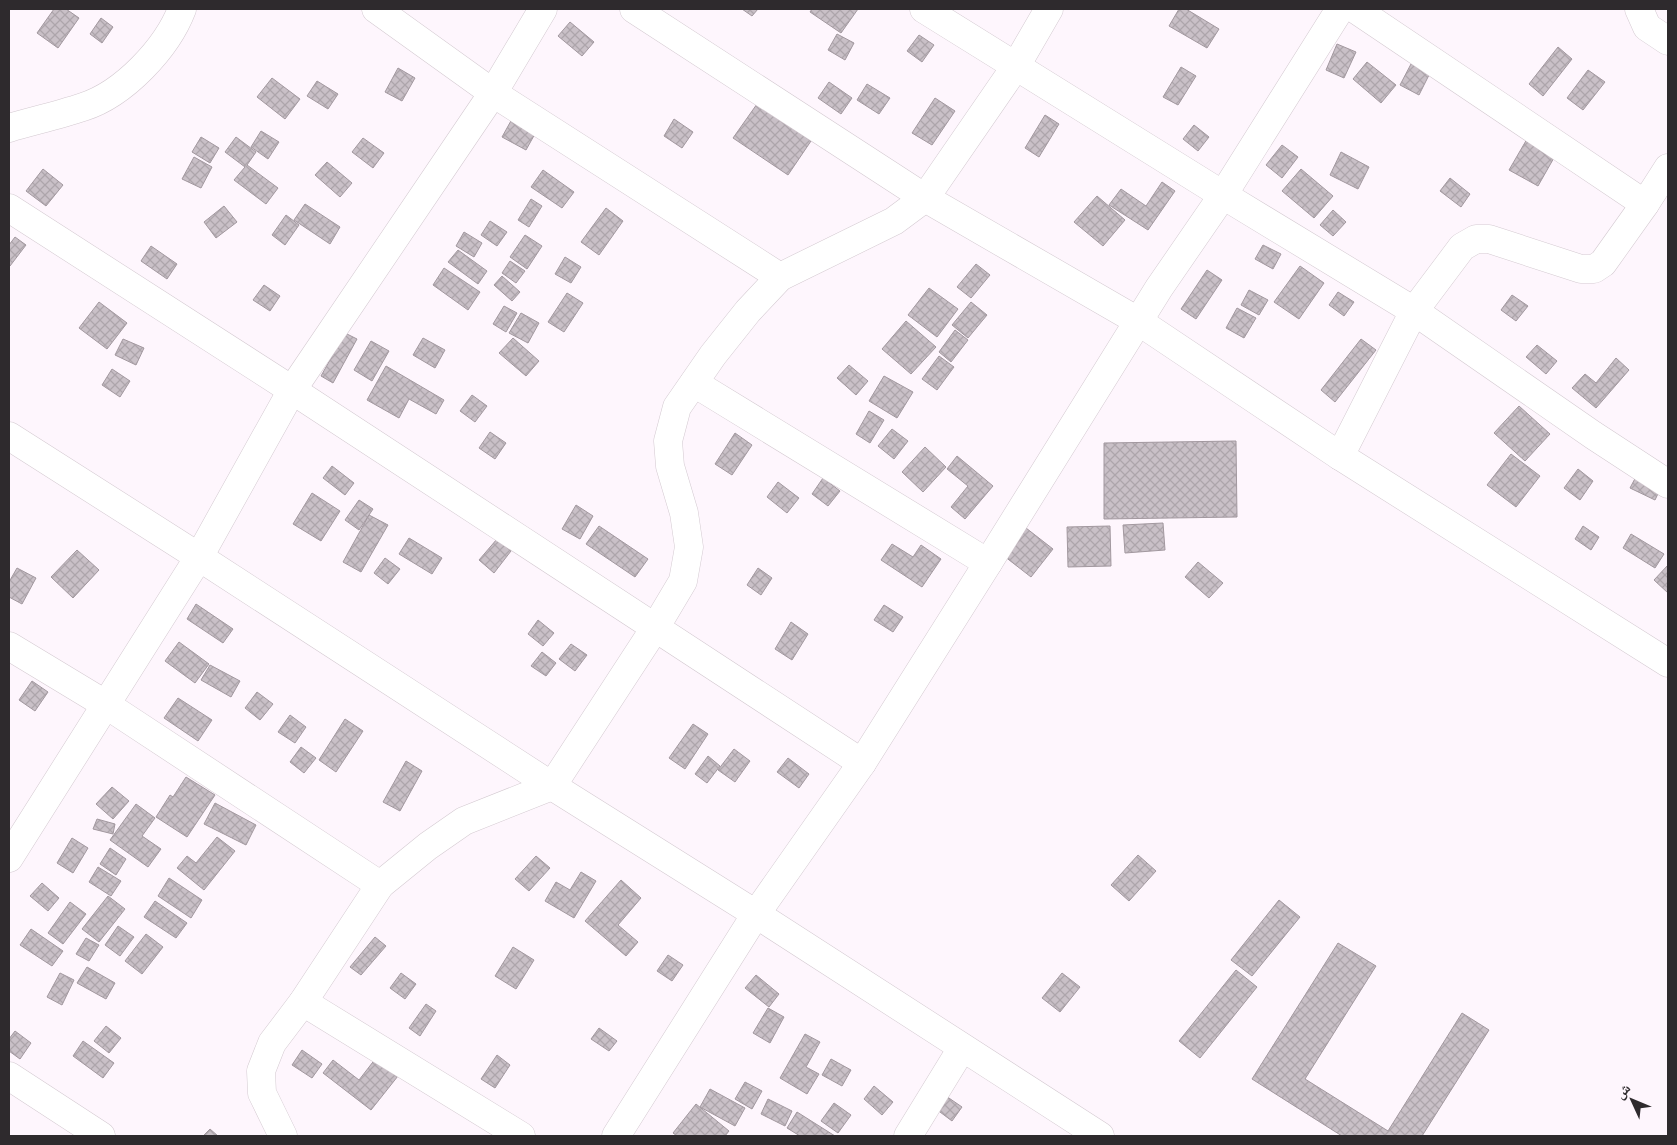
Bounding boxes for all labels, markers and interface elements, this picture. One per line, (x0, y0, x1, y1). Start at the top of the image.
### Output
north arrow (1607, 1075, 1657, 1125)
text: ش (1611, 1079, 1634, 1103)

